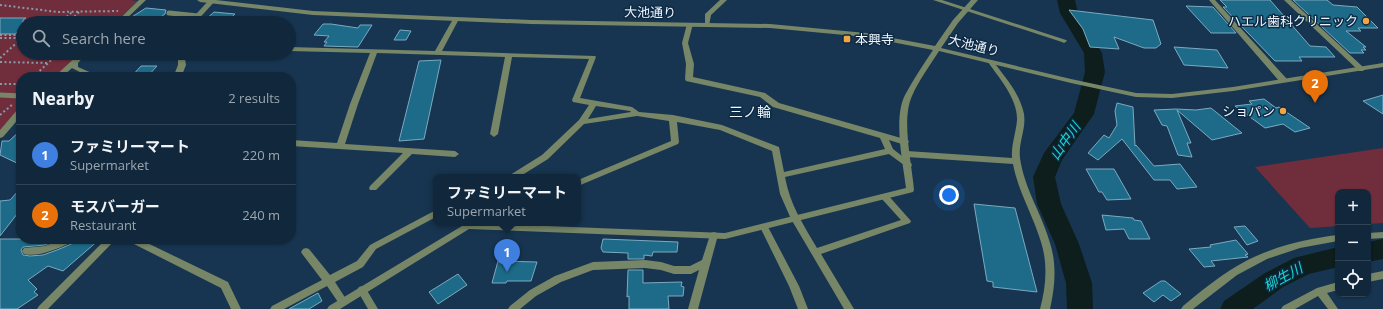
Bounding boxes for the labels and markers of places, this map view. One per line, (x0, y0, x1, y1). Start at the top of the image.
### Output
place label: ハエル歯科クリニック (1228, 12, 1358, 30)
marker: ハエル歯科クリニック (1361, 16, 1371, 26)
place label: 本興寺 (855, 30, 894, 48)
marker: 本興寺 (842, 34, 852, 44)
pin: 2 (1302, 70, 1328, 103)
place label: ショパン (1222, 102, 1275, 120)
marker: ショパン (1278, 106, 1288, 116)
pin: 1 (494, 239, 520, 272)

